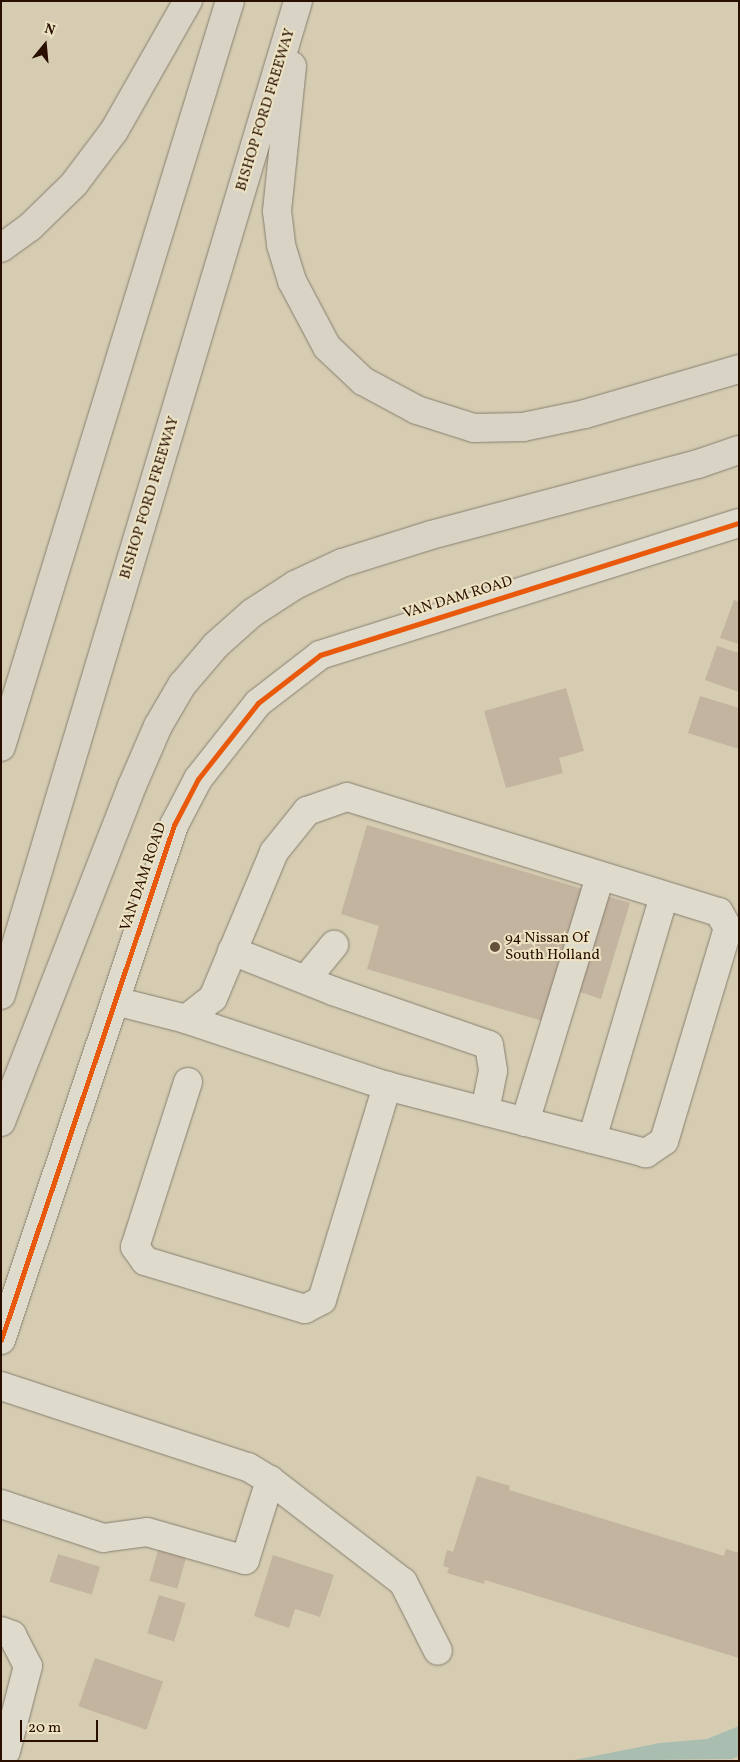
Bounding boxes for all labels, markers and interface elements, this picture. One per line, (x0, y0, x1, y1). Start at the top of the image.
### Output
north arrow (20, 20, 70, 70)
text: N (42, 20, 57, 41)
street label: BISHOP FORD FREEWAY (233, 27, 299, 193)
street label: BISHOP FORD FREEWAY (117, 415, 183, 581)
street label: VAN DAM ROAD (401, 573, 515, 623)
street label: VAN DAM ROAD (117, 820, 171, 934)
place label: 94 Nissan Of South Holland (505, 929, 600, 964)
marker: 94 Nissan Of South Holland (489, 941, 501, 953)
scale bar (22, 1710, 100, 1742)
text: 20 m (28, 1718, 61, 1739)

